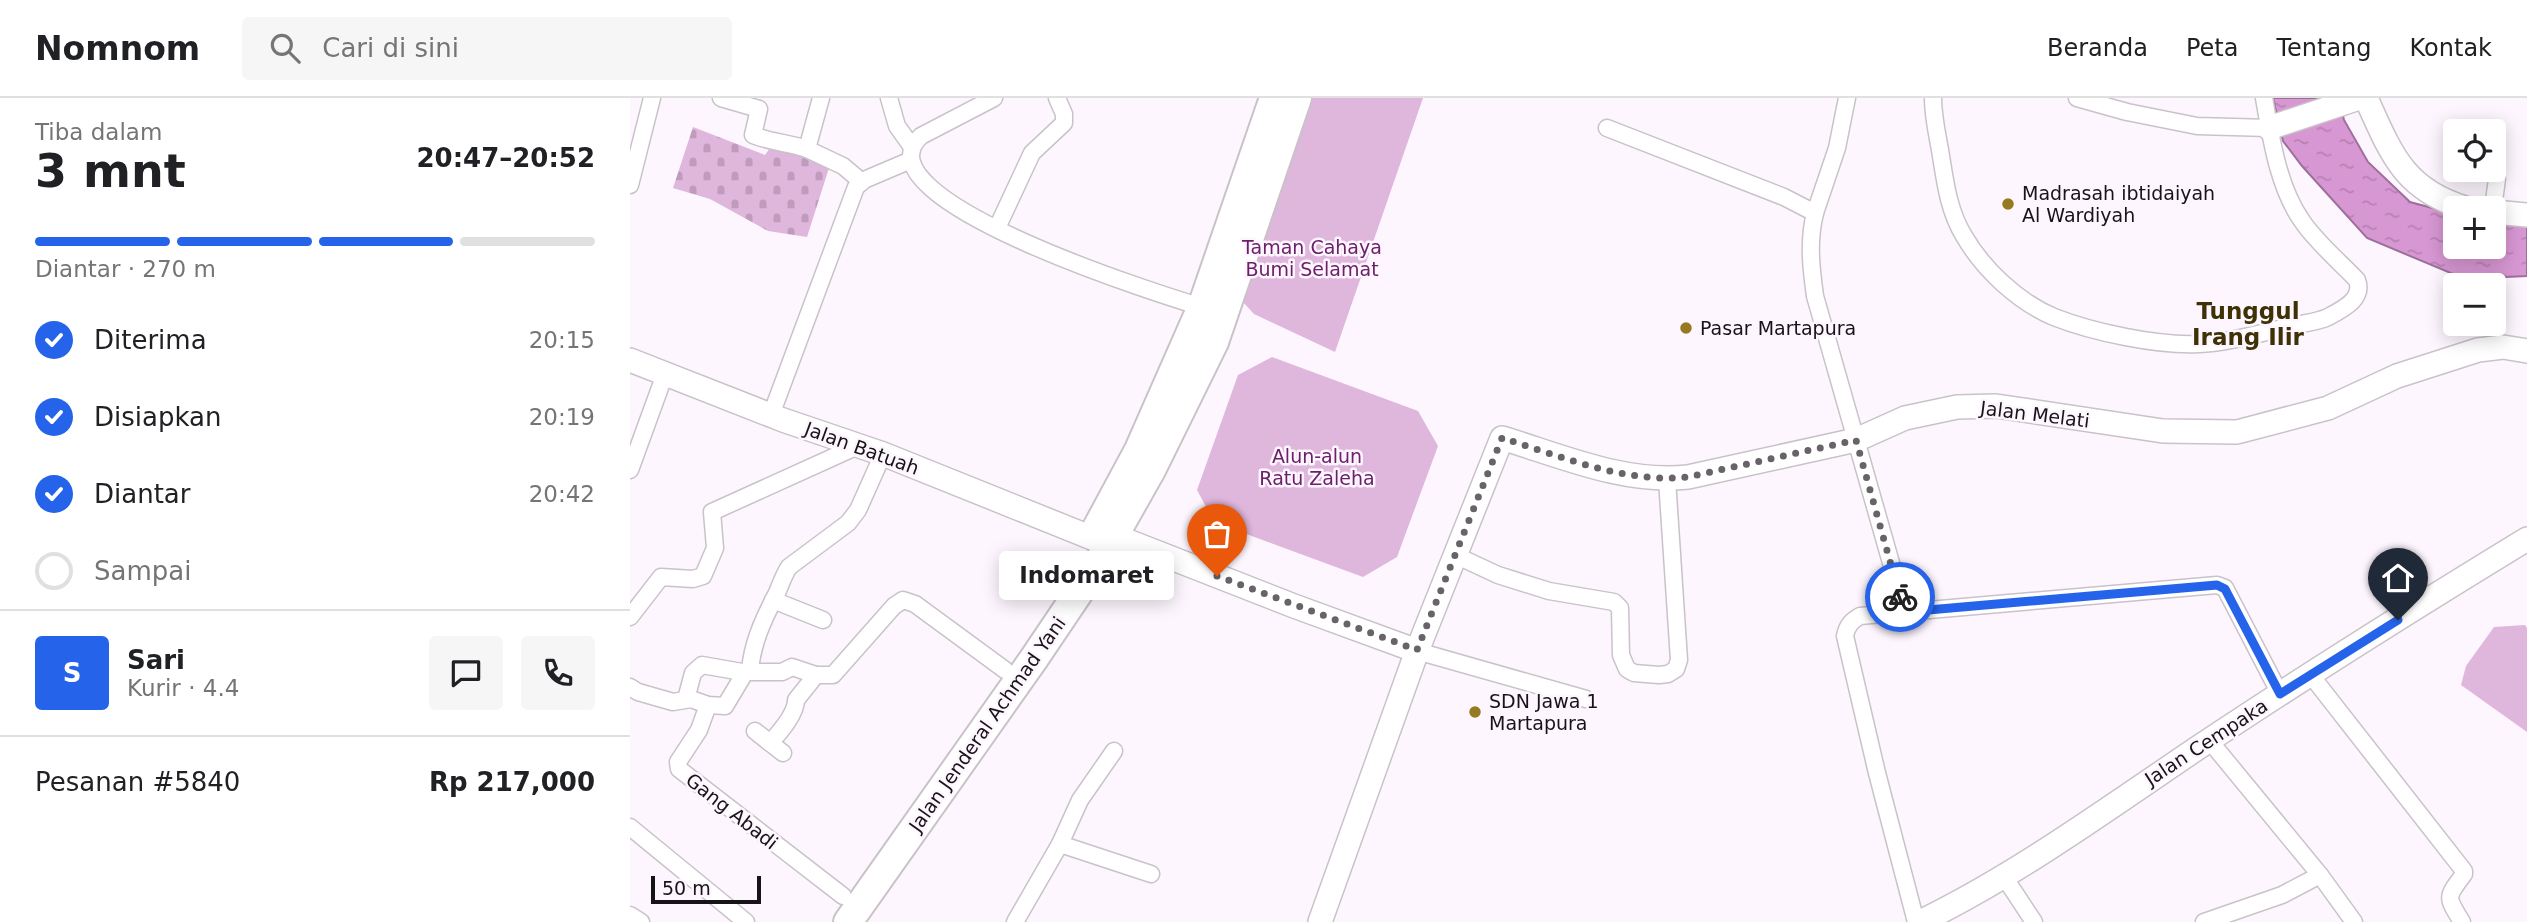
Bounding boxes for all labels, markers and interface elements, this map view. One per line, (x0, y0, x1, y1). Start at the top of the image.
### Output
search box (242, 17, 732, 80)
text: Nomnom (35, 29, 200, 68)
icon: search (266, 29, 304, 67)
text: Cari di sini (322, 33, 459, 63)
text: Beranda (2047, 34, 2148, 62)
text: Peta (2186, 34, 2238, 62)
text: Tentang (2276, 34, 2372, 62)
text: Kontak (2410, 34, 2492, 62)
text: Tiba dalam (35, 119, 162, 145)
map controls (2443, 119, 2506, 336)
button: locate (2443, 119, 2506, 182)
text: 20:47–20:52 (416, 143, 595, 173)
text: 3 mnt (35, 144, 186, 198)
place label: Madrasah ibtidaiyah Al Wardiyah (2022, 182, 2215, 226)
marker: Madrasah ibtidaiyah Al Wardiyah (2000, 196, 2016, 212)
button: + (2443, 196, 2506, 259)
park label: Taman Cahaya Bumi Selamat (1241, 236, 1382, 280)
text: Diantar · 270 m (35, 256, 216, 282)
button: − (2443, 273, 2506, 336)
district label: Tunggul Irang Ilir (2192, 298, 2305, 350)
place label: Pasar Martapura (1700, 317, 1856, 339)
marker: Pasar Martapura (1678, 320, 1694, 336)
icon: check (35, 321, 73, 359)
text: Diterima (94, 325, 207, 355)
text: 20:15 (529, 327, 595, 353)
street label: Jalan Melati (1978, 396, 2091, 432)
icon: check (35, 398, 73, 436)
text: Disiapkan (94, 402, 221, 432)
text: 20:19 (529, 404, 595, 430)
street label: Jalan Batuah (801, 417, 922, 479)
park label: Alun-alun Ratu Zaleha (1259, 445, 1375, 489)
icon: check (35, 475, 73, 513)
text: Diantar (94, 479, 190, 509)
text: 20:42 (529, 481, 595, 507)
pin (1187, 504, 1247, 576)
icon: bag (1198, 515, 1236, 553)
pin (2368, 548, 2428, 620)
callout: Indomaret (1000, 552, 1175, 601)
text: Sampai (94, 556, 191, 586)
icon: home (2379, 559, 2417, 597)
text: Indomaret (1019, 562, 1154, 588)
courier (1865, 562, 1935, 632)
icon: bike (1881, 578, 1919, 616)
street label: Jalan Jenderal Achmad Yani (904, 612, 1070, 837)
button: chat (429, 636, 503, 710)
button: phone (521, 636, 595, 710)
text: Sari (127, 645, 185, 675)
text: S (63, 658, 81, 688)
text: Kurir · 4.4 (127, 675, 239, 701)
place label: SDN Jawa 1 Martapura (1489, 690, 1599, 734)
street label: Jalan Cempaka (2140, 694, 2271, 790)
marker: SDN Jawa 1 Martapura (1467, 704, 1483, 720)
text: Pesanan #5840 (35, 767, 240, 797)
text: Rp 217,000 (429, 767, 595, 797)
street label: Gang Abadi (682, 768, 782, 854)
scale bar (651, 873, 761, 905)
text: 50 m (662, 877, 711, 899)

